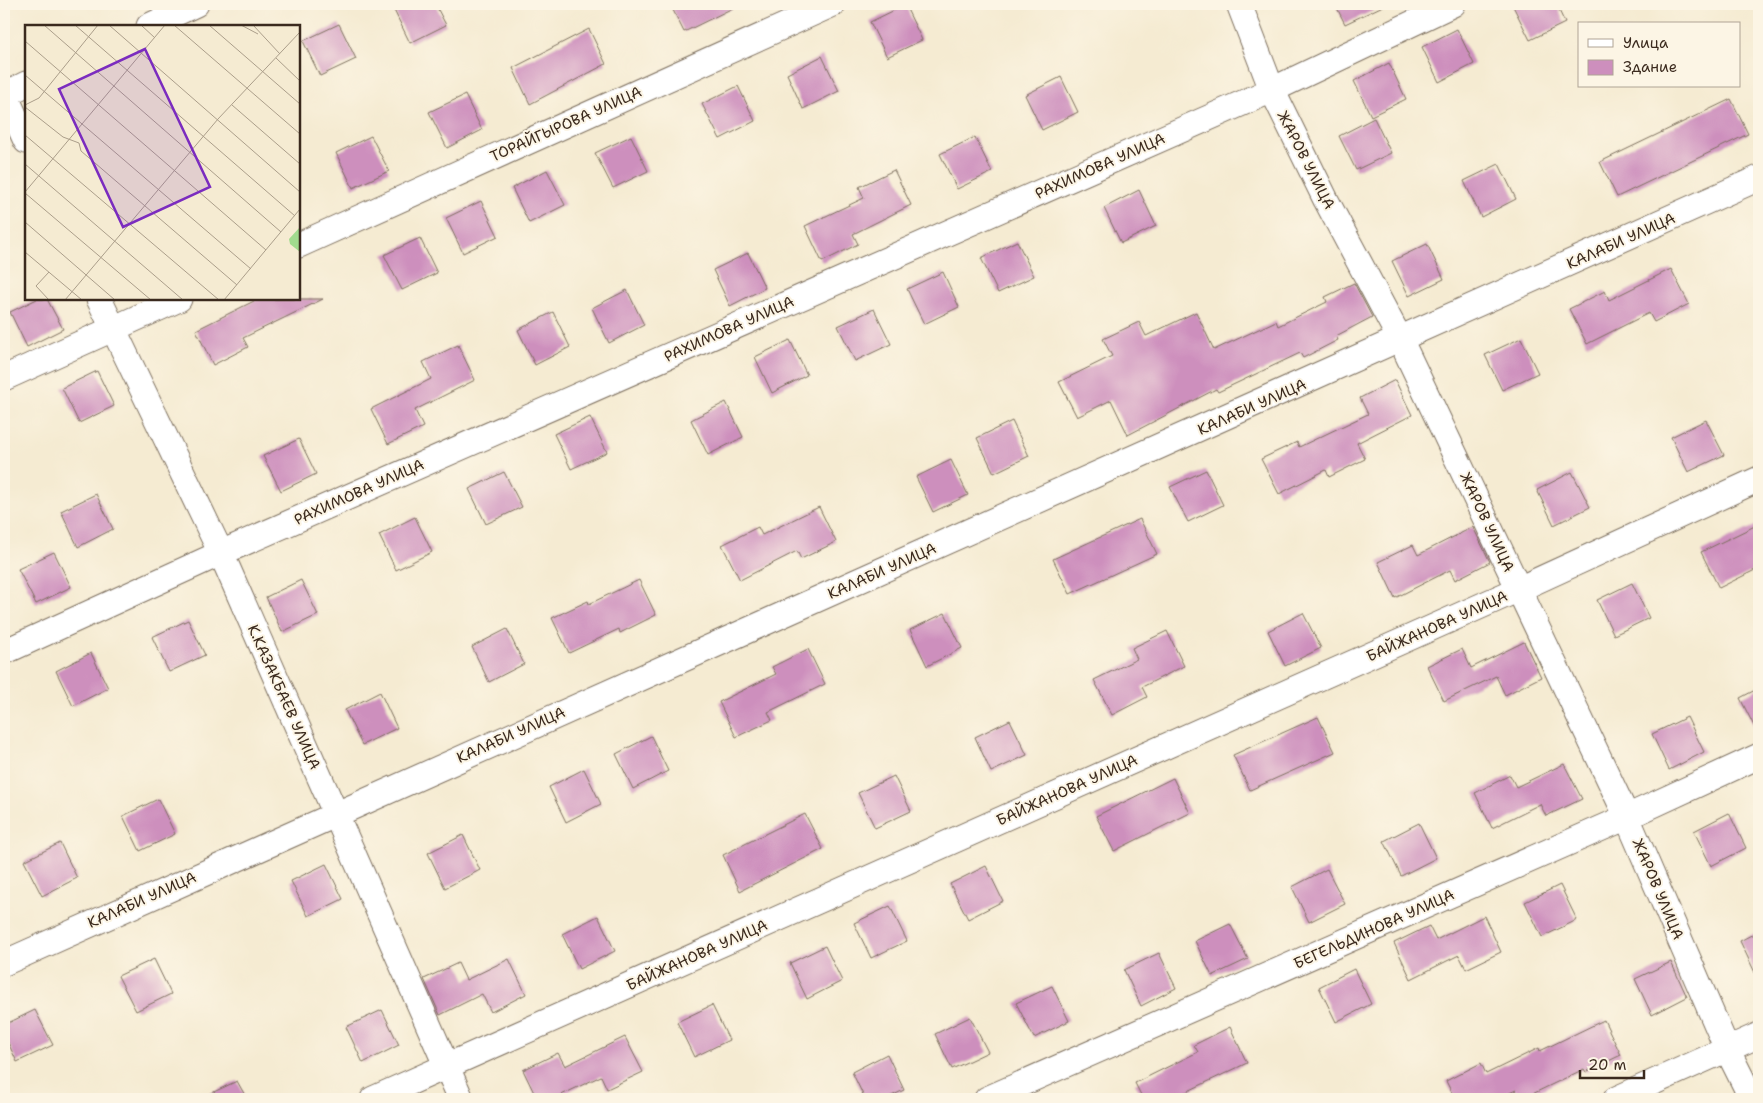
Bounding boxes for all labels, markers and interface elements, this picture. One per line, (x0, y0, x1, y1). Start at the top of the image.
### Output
legend (1578, 22, 1740, 88)
inset map (25, 25, 300, 300)
text: Улица (1623, 33, 1669, 53)
text: Здание (1623, 57, 1677, 77)
street label: ТОРАЙГЫРОВА УЛИЦА (487, 81, 645, 167)
street label: ЖАРОВ УЛИЦА (1273, 107, 1339, 213)
street label: РАХИМОВА УЛИЦА (1032, 128, 1168, 204)
street label: КАЛАБИ УЛИЦА (1564, 208, 1679, 274)
street label: РАХИМОВА УЛИЦА (661, 291, 797, 367)
street label: КАЛАБИ УЛИЦА (1195, 374, 1310, 440)
street label: РАХИМОВА УЛИЦА (291, 454, 427, 530)
street label: ЖАРОВ УЛИЦА (1455, 469, 1519, 575)
street label: КАЛАБИ УЛИЦА (825, 538, 940, 604)
street label: БАЙЖАНОВА УЛИЦА (1363, 585, 1511, 666)
street label: К.КАЗАКБАЕВ УЛИЦА (243, 621, 325, 773)
street label: КАЛАБИ УЛИЦА (454, 702, 569, 768)
street label: БАЙЖАНОВА УЛИЦА (993, 749, 1141, 830)
street label: ЖАРОВ УЛИЦА (1628, 835, 1688, 943)
street label: КАЛАБИ УЛИЦА (85, 867, 200, 933)
street label: БЕГЕЛЬДИНОВА УЛИЦА (1290, 884, 1458, 974)
street label: БАЙЖАНОВА УЛИЦА (623, 914, 771, 995)
scale bar (1580, 1048, 1644, 1080)
text: 20 m (1588, 1055, 1627, 1075)

